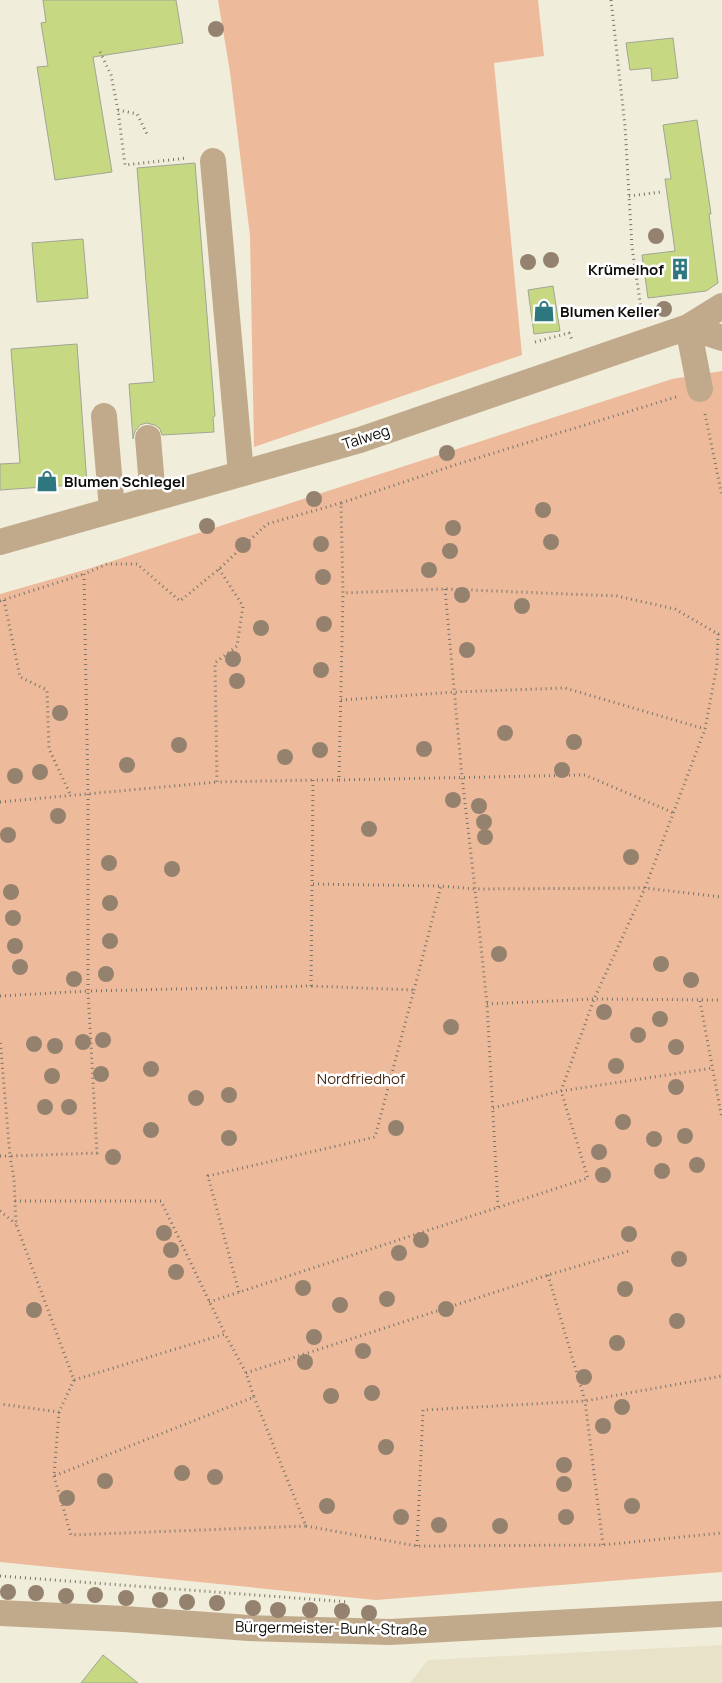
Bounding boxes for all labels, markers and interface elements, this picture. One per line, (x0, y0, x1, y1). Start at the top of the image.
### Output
building icon: Krümelhof (667, 256, 693, 282)
place label: Krümelhof (588, 259, 664, 280)
shop icon: Blumen Keller (531, 298, 557, 324)
place label: Blumen Keller (560, 301, 659, 322)
street label: Talweg (340, 420, 392, 454)
shop icon: Blumen Schlegel (34, 468, 60, 494)
place label: Blumen Schlegel (64, 471, 185, 492)
park label: Nordfriedhof (317, 1068, 406, 1089)
street label: Bürgermeister-Bunk-Straße (235, 1616, 427, 1640)

